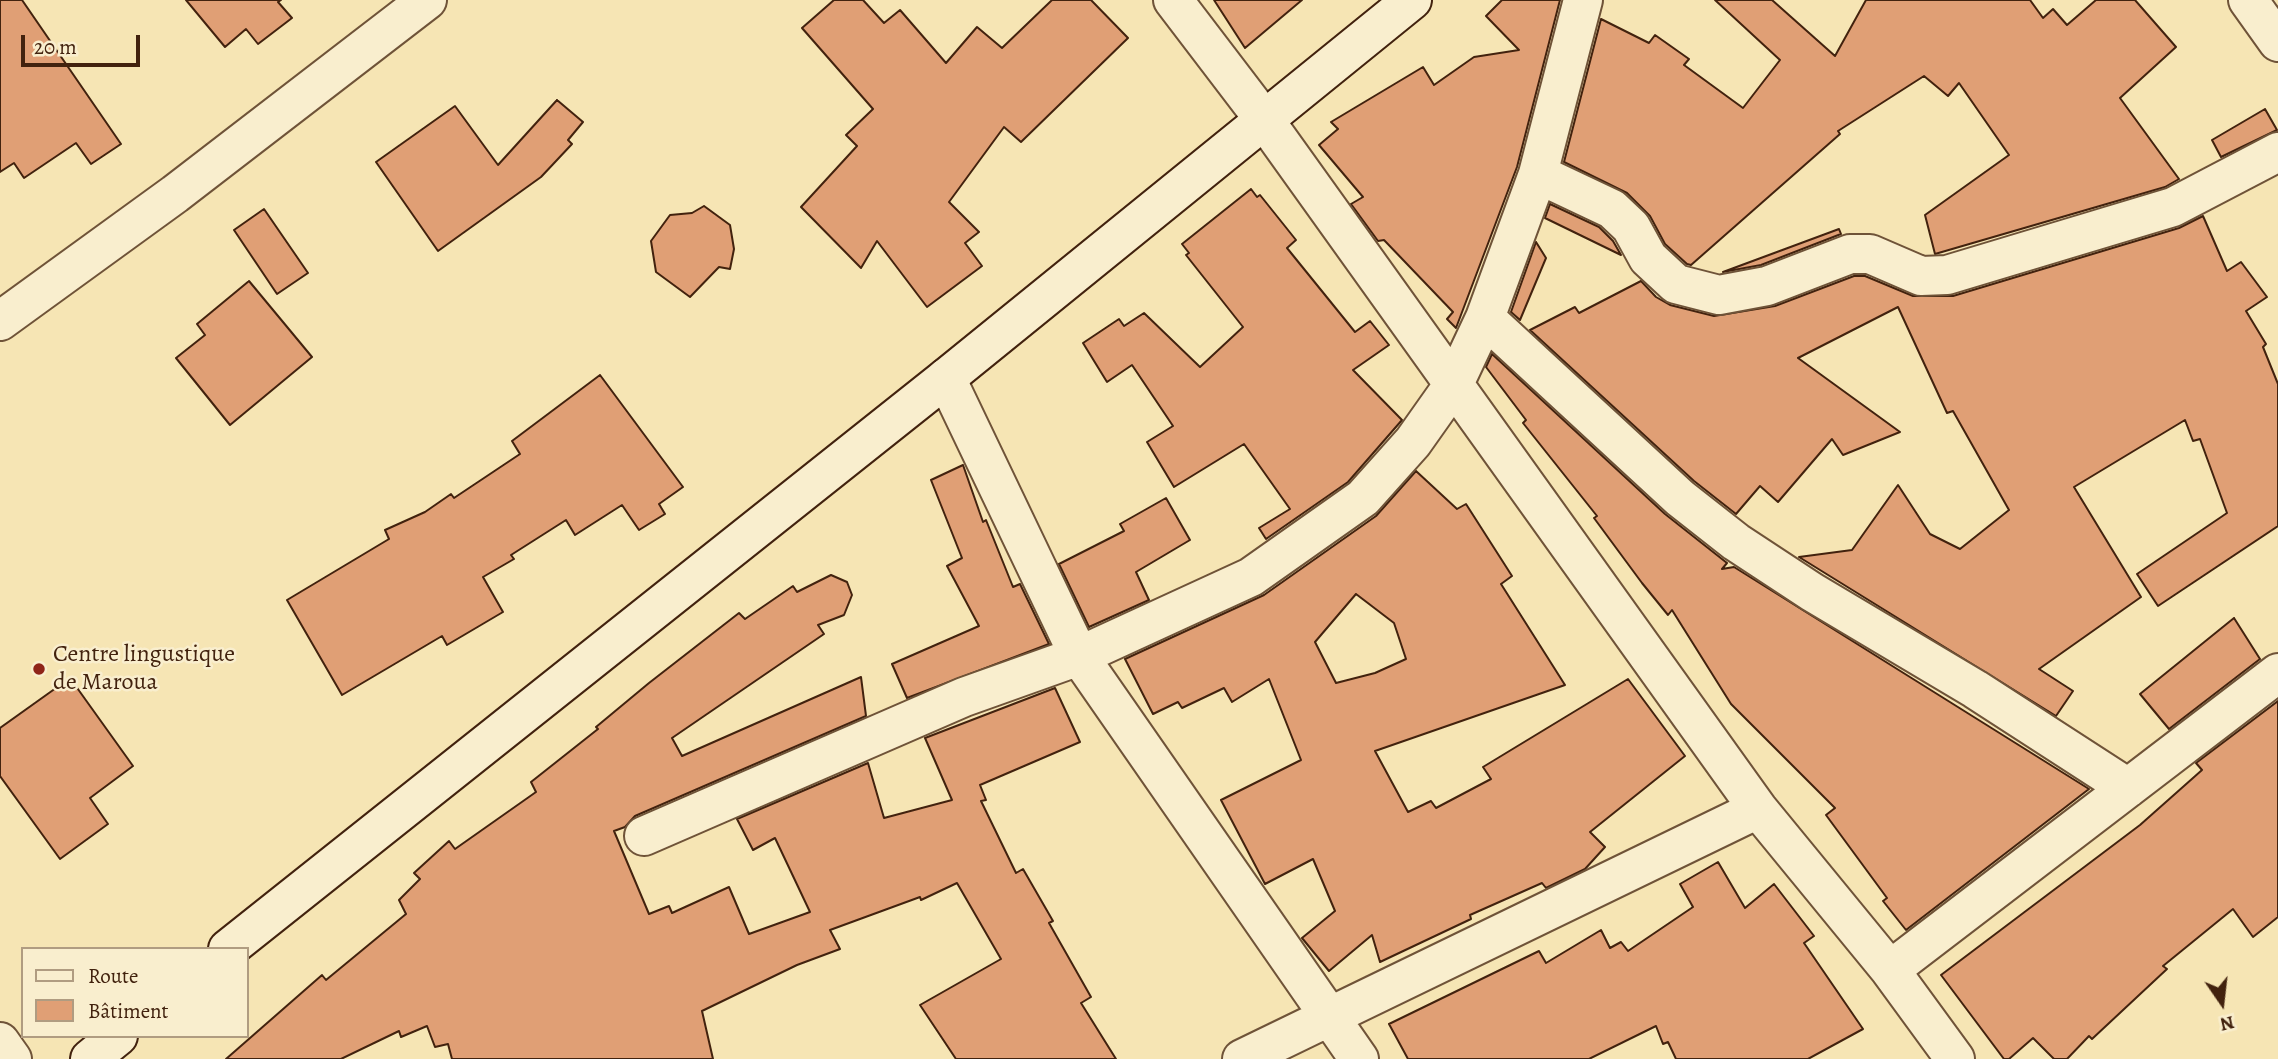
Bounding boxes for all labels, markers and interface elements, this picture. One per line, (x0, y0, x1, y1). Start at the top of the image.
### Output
scale bar (24, 21, 144, 65)
text: 20 m (34, 33, 77, 61)
place label: Centre lingustique de Maroua (53, 641, 235, 697)
marker: Centre lingustique de Maroua (31, 661, 47, 677)
legend (21, 947, 248, 1038)
text: Route (88, 962, 138, 990)
north arrow (2187, 968, 2257, 1038)
text: Bâtiment (88, 997, 169, 1025)
text: N (2217, 1009, 2237, 1038)

